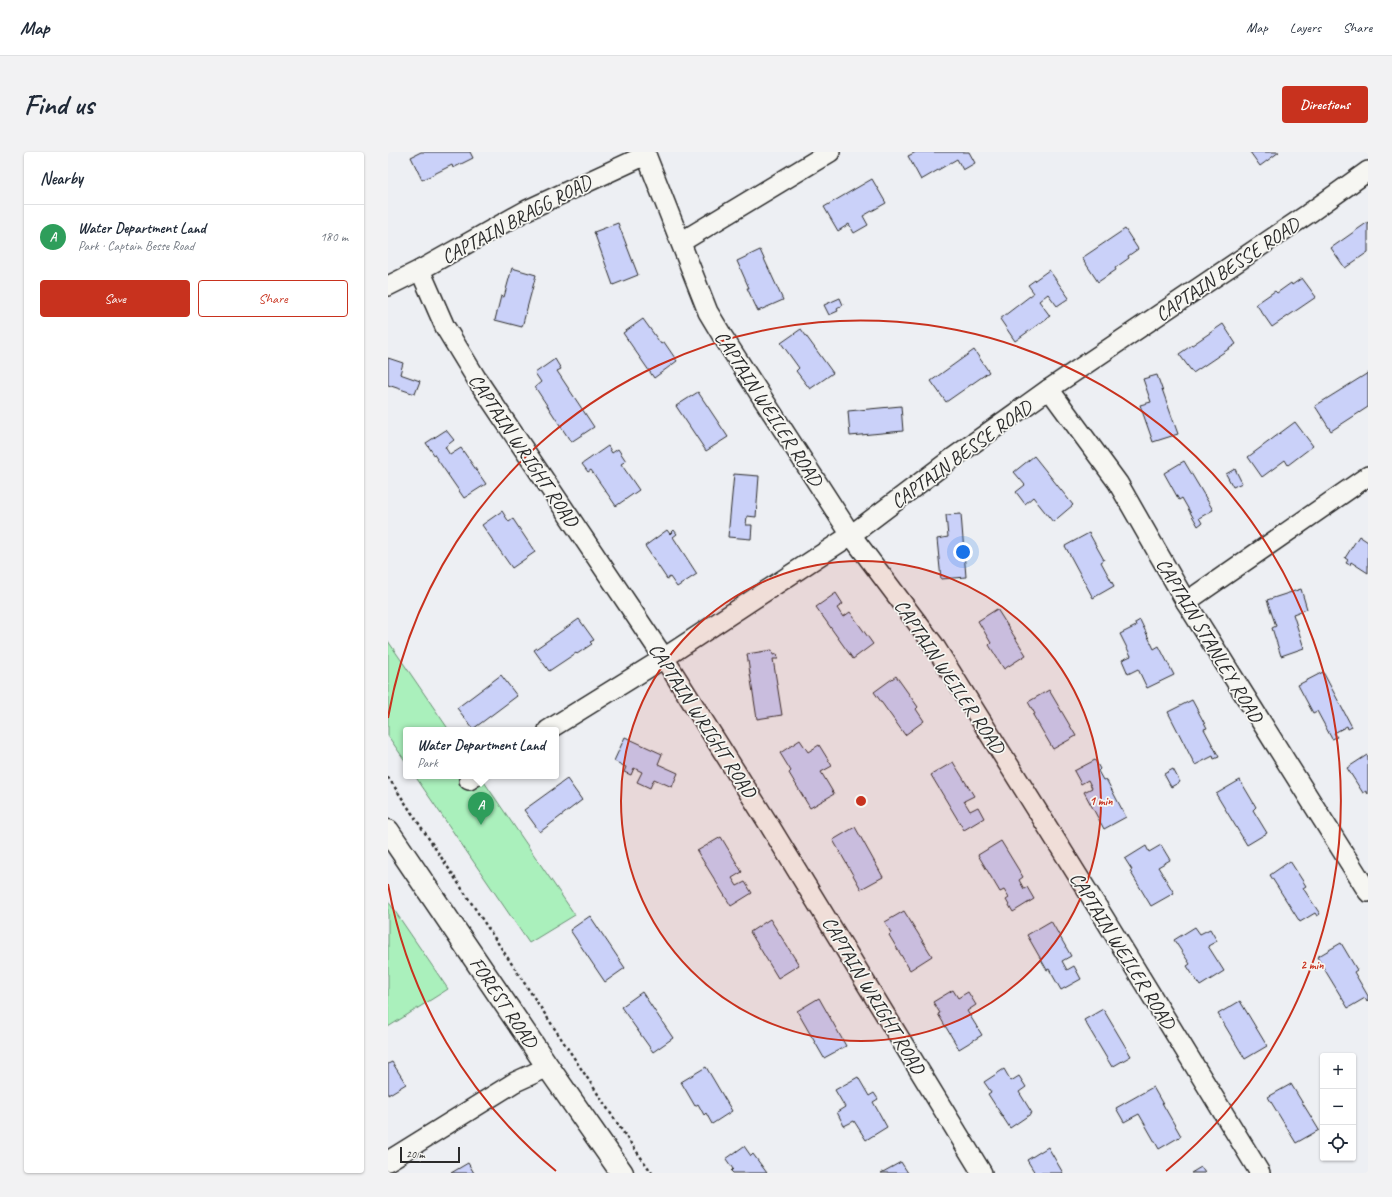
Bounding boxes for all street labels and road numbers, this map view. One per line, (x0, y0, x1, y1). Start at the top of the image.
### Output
street label: CAPTAIN BRAGG ROAD (437, 169, 597, 269)
street label: CAPTAIN BESSE ROAD (1150, 211, 1306, 327)
street label: CAPTAIN WEILER ROAD (709, 326, 830, 493)
street label: CAPTAIN WRIGHT ROAD (463, 369, 585, 533)
street label: CAPTAIN BESSE ROAD (886, 393, 1039, 514)
street label: CAPTAIN STANLEY ROAD (1151, 553, 1269, 728)
street label: CAPTAIN WEILER ROAD (889, 594, 1012, 760)
street label: CAPTAIN WRIGHT ROAD (643, 638, 763, 804)
street label: CAPTAIN WEILER ROAD (1064, 867, 1182, 1035)
street label: CAPTAIN WRIGHT ROAD (817, 912, 931, 1080)
street label: FOREST ROAD (464, 952, 544, 1055)

